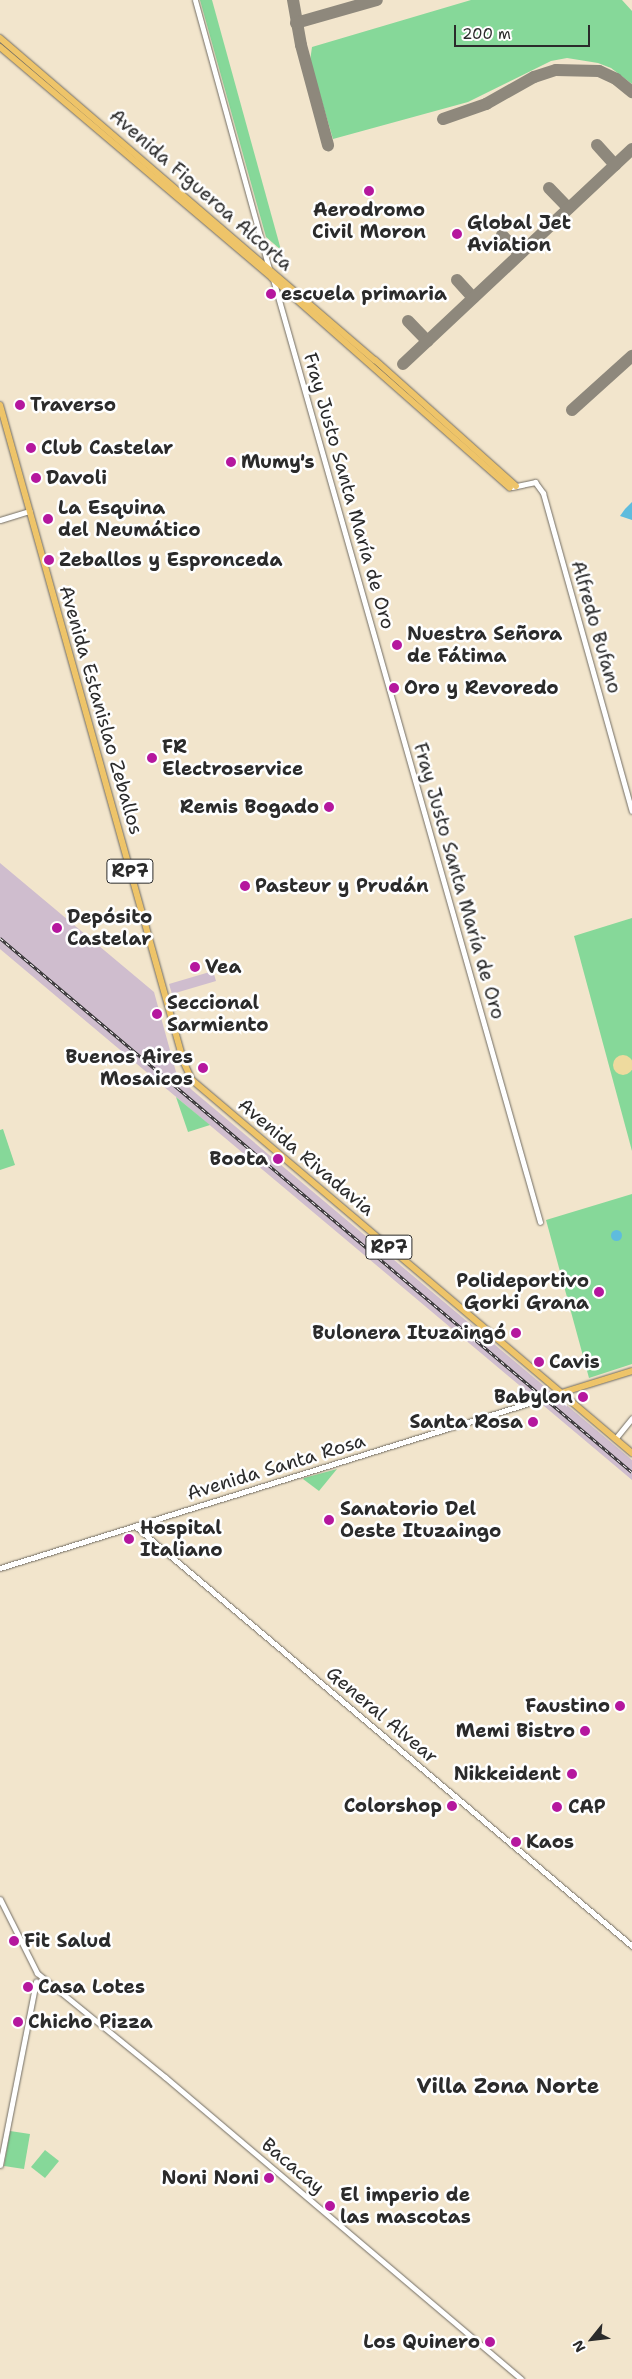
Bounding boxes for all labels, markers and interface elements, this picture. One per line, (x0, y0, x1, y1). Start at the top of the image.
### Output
scale bar (457, 15, 593, 47)
text: 200 m (462, 24, 511, 44)
street label: Avenida Figueroa Alcorta (105, 104, 297, 276)
marker: Aerodromo Civil Moron (363, 185, 375, 197)
place label: Aerodromo Civil Moron (312, 199, 426, 243)
place label: Global Jet Aviation (467, 212, 571, 256)
marker: Global Jet Aviation (451, 228, 463, 240)
place label: escuela primaria (281, 283, 447, 305)
marker: escuela primaria (265, 288, 277, 300)
street label: Fray Justo Santa María de Oro (299, 350, 399, 632)
place label: Traverso (30, 394, 116, 416)
marker: Traverso (14, 399, 26, 411)
place label: Club Castelar (41, 437, 173, 459)
marker: Club Castelar (25, 442, 37, 454)
place label: Mumy's (241, 451, 314, 473)
marker: Mumy's (225, 456, 237, 468)
place label: Davoli (46, 467, 107, 489)
marker: Davoli (30, 472, 42, 484)
place label: La Esquina del Neumático (58, 497, 201, 541)
marker: La Esquina del Neumático (42, 513, 54, 525)
place label: Zeballos y Espronceda (59, 549, 282, 571)
marker: Zeballos y Espronceda (43, 554, 55, 566)
street label: Alfredo Bufano (566, 558, 626, 696)
street label: Avenida Estanislao Zeballos (54, 583, 148, 837)
place label: Nuestra Señora de Fátima (407, 623, 562, 667)
marker: Nuestra Señora de Fátima (391, 639, 403, 651)
place label: Oro y Revoredo (404, 677, 559, 699)
marker: Oro y Revoredo (388, 682, 400, 694)
place label: FR Electroservice (162, 736, 303, 780)
street label: Fray Justo Santa María de Oro (409, 740, 509, 1022)
marker: FR Electroservice (146, 752, 158, 764)
place label: Remis Bogado (180, 796, 319, 818)
marker: Remis Bogado (323, 801, 335, 813)
road number: RP7 (106, 856, 154, 886)
place label: Pasteur y Prudán (255, 875, 429, 897)
marker: Pasteur y Prudán (239, 880, 251, 892)
place label: Depósito Castelar (67, 906, 152, 950)
marker: Depósito Castelar (51, 922, 63, 934)
place label: Vea (205, 956, 241, 978)
marker: Vea (189, 961, 201, 973)
place label: Seccional Sarmiento (167, 992, 269, 1036)
marker: Seccional Sarmiento (151, 1008, 163, 1020)
place label: Buenos Aires Mosaicos (66, 1046, 193, 1090)
marker: Buenos Aires Mosaicos (197, 1062, 209, 1074)
street label: Avenida Rivadavia (233, 1093, 379, 1221)
place label: Boota (210, 1148, 268, 1170)
marker: Boota (272, 1153, 284, 1165)
road number: RP7 (365, 1232, 413, 1262)
place label: Polideportivo Gorki Grana (456, 1270, 589, 1314)
marker: Polideportivo Gorki Grana (593, 1286, 605, 1298)
place label: Bulonera Ituzaingó (312, 1322, 506, 1344)
marker: Bulonera Ituzaingó (510, 1327, 522, 1339)
place label: Cavis (549, 1351, 600, 1373)
marker: Cavis (533, 1356, 545, 1368)
place label: Babylon (494, 1386, 573, 1408)
marker: Babylon (577, 1391, 589, 1403)
place label: Santa Rosa (409, 1411, 523, 1433)
marker: Santa Rosa (527, 1416, 539, 1428)
street label: Avenida Santa Rosa (184, 1429, 368, 1505)
place label: Sanatorio Del Oeste Ituzaingo (340, 1498, 501, 1542)
marker: Sanatorio Del Oeste Ituzaingo (322, 1513, 336, 1527)
place label: Hospital Italiano (140, 1517, 223, 1561)
marker: Hospital Italiano (122, 1532, 136, 1546)
street label: General Alvear (322, 1662, 442, 1768)
place label: Faustino (525, 1695, 610, 1717)
marker: Faustino (614, 1700, 626, 1712)
place label: Memi Bistro (456, 1720, 575, 1742)
marker: Memi Bistro (579, 1725, 591, 1737)
place label: Nikkeident (454, 1763, 561, 1785)
marker: Nikkeident (565, 1767, 579, 1781)
place label: Colorshop (344, 1795, 442, 1817)
place label: CAP (568, 1796, 606, 1818)
marker: Colorshop (446, 1800, 458, 1812)
marker: CAP (550, 1800, 564, 1814)
place label: Kaos (526, 1831, 574, 1853)
marker: Kaos (510, 1836, 522, 1848)
place label: Fit Salud (24, 1930, 111, 1952)
marker: Fit Salud (8, 1935, 20, 1947)
place label: Casa Lotes (38, 1976, 145, 1998)
marker: Casa Lotes (22, 1981, 34, 1993)
place label: Chicho Pizza (28, 2011, 153, 2033)
marker: Chicho Pizza (12, 2016, 24, 2028)
district label: Villa Zona Norte (417, 2073, 599, 2099)
street label: Bacacay (257, 2133, 329, 2199)
place label: Noni Noni (161, 2167, 259, 2189)
marker: Noni Noni (263, 2172, 275, 2184)
place label: El imperio de las mascotas (340, 2184, 471, 2228)
marker: El imperio de las mascotas (324, 2200, 336, 2212)
north arrow (567, 2314, 617, 2364)
place label: Los Quinero (363, 2331, 480, 2353)
marker: Los Quinero (484, 2336, 496, 2348)
text: N (568, 2337, 589, 2355)

